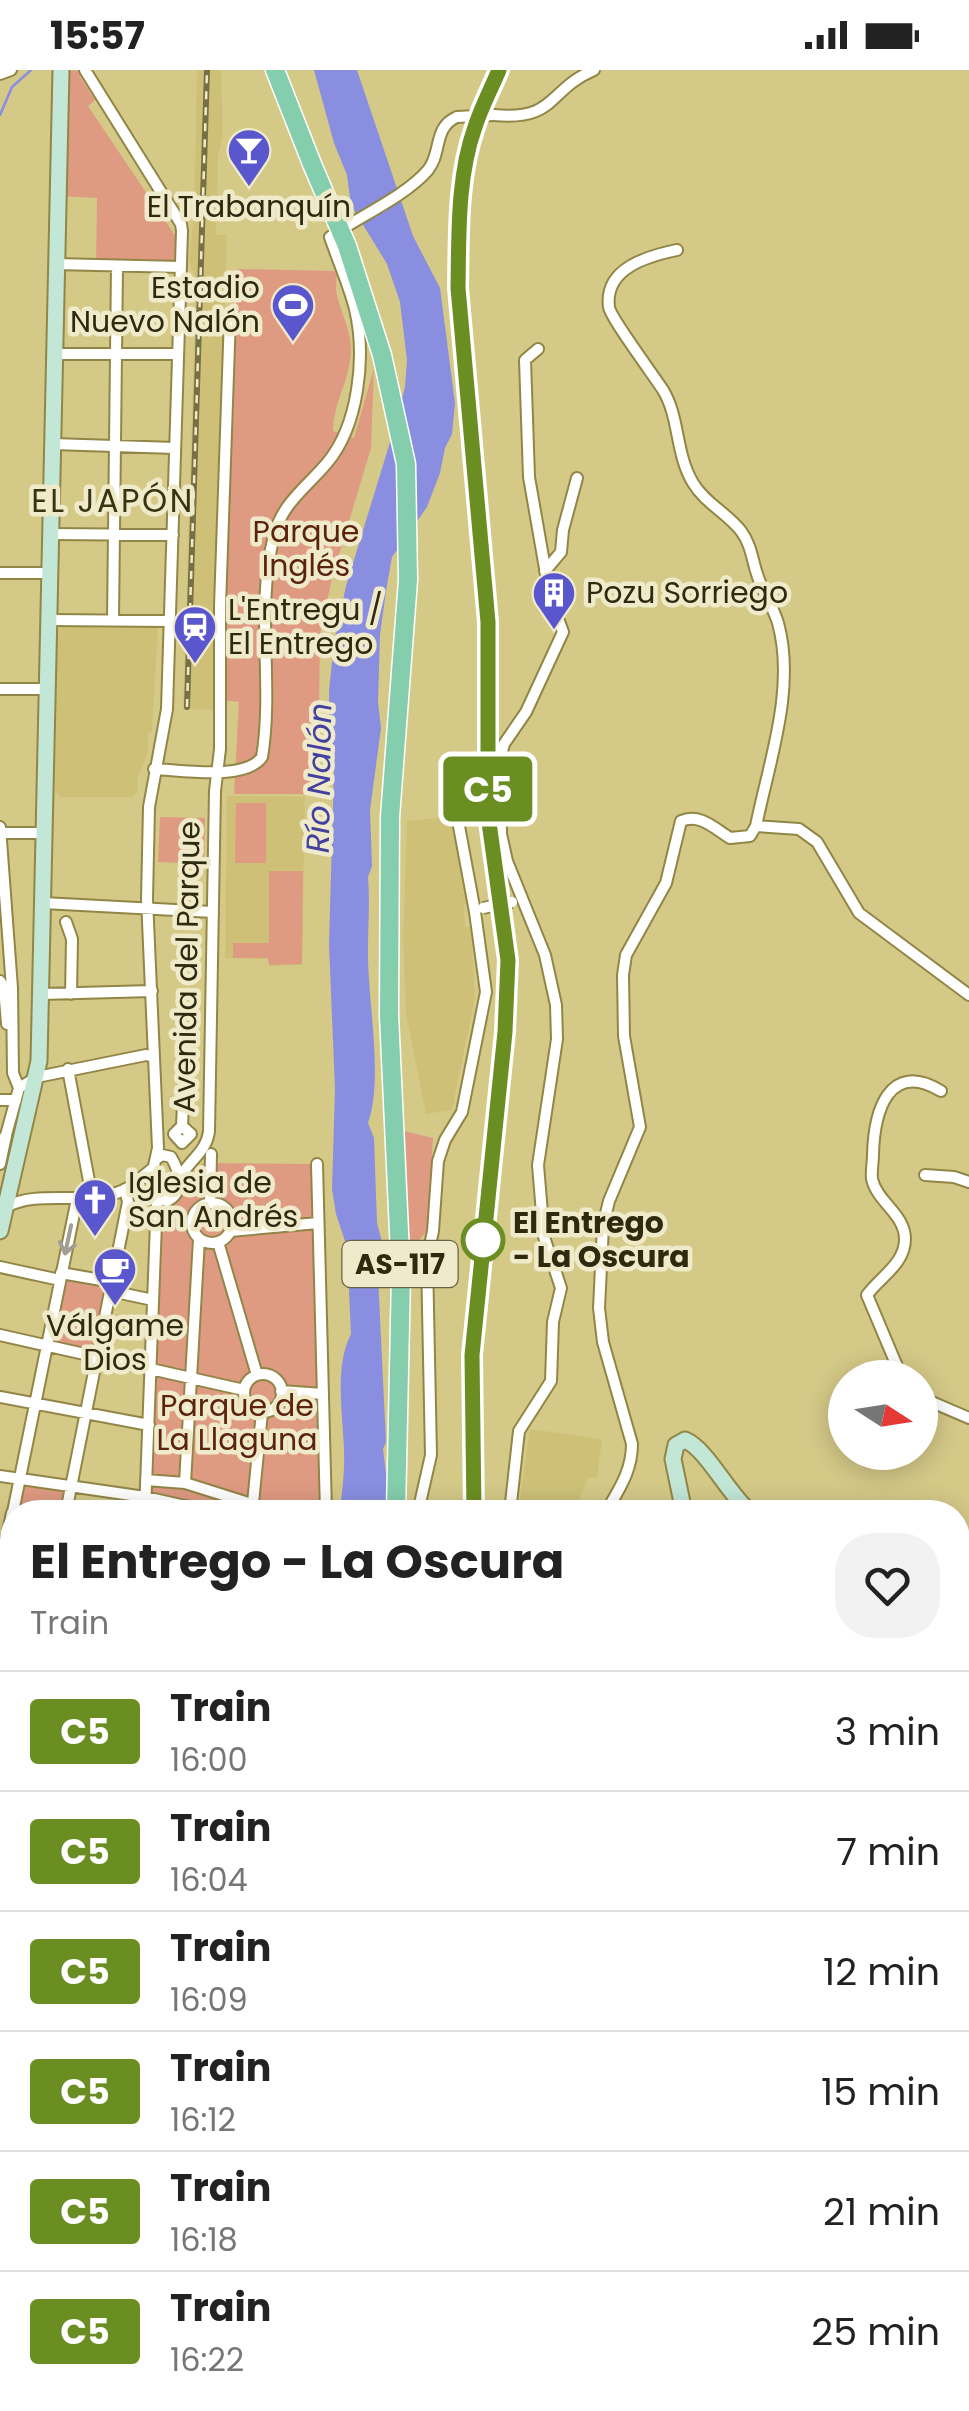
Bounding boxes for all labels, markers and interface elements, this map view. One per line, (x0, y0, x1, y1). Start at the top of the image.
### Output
text: 15:57 (50, 9, 145, 62)
bar icon: El Trabanquín (226, 127, 272, 188)
place label: El Trabanquín (147, 185, 351, 228)
place label: Estadio Nuevo Nalón (70, 266, 260, 343)
sports icon: Estadio Nuevo Nalón (270, 282, 316, 343)
district label: EL JAPÓN (31, 478, 195, 523)
park label: Parque Inglés (253, 510, 359, 587)
building icon: Pozu Sorriego (531, 570, 577, 631)
place label: Pozu Sorriego (586, 571, 788, 614)
place label: L'Entregu / El Entrego (228, 588, 383, 665)
station icon: L'Entregu / El Entrego (172, 604, 218, 665)
water label: Río Nalón (295, 702, 342, 854)
line badge: C5 (443, 756, 533, 822)
text: C5 (463, 765, 513, 814)
street label: Avenida del Parque (162, 821, 211, 1113)
place label: Iglesia de San Andrés (128, 1161, 298, 1238)
church icon: Iglesia de San Andrés (72, 1177, 118, 1238)
place label: El Entrego - La Oscura (513, 1201, 690, 1278)
marker: El Entrego - La Oscura (462, 1219, 504, 1261)
one-way arrow (58, 1223, 77, 1255)
road number: AS-117 (342, 1241, 458, 1287)
cafe icon: Válgame Dios (92, 1246, 138, 1307)
place label: Válgame Dios (46, 1304, 184, 1381)
north arrow (828, 1360, 938, 1470)
map controls (828, 1360, 938, 1470)
park label: Parque de La Llaguna (157, 1384, 317, 1461)
text: El Entrego - La Oscura (30, 1528, 564, 1595)
button: heart (835, 1533, 940, 1638)
text: Train (30, 1600, 109, 1645)
text: Train (170, 1681, 271, 1734)
text: 3 min (835, 1705, 940, 1758)
text: C5 (60, 1707, 110, 1756)
text: 16:00 (170, 1737, 248, 1782)
text: Train (170, 1801, 271, 1854)
text: 7 min (836, 1825, 940, 1878)
text: C5 (60, 1827, 110, 1876)
text: 16:04 (170, 1857, 248, 1902)
text: Train (170, 1921, 271, 1974)
text: 12 min (823, 1945, 940, 1998)
text: C5 (60, 1947, 110, 1996)
text: 16:09 (170, 1977, 248, 2022)
text: Train (170, 2041, 271, 2094)
text: 15 min (821, 2065, 940, 2118)
text: C5 (60, 2067, 110, 2116)
text: 16:12 (170, 2097, 236, 2142)
text: Train (170, 2161, 271, 2214)
text: 21 min (823, 2185, 940, 2238)
text: C5 (60, 2187, 110, 2236)
text: 16:18 (170, 2217, 238, 2262)
text: Train (170, 2281, 271, 2334)
text: 25 min (811, 2305, 940, 2358)
text: C5 (60, 2307, 110, 2356)
text: 16:22 (170, 2337, 244, 2382)

